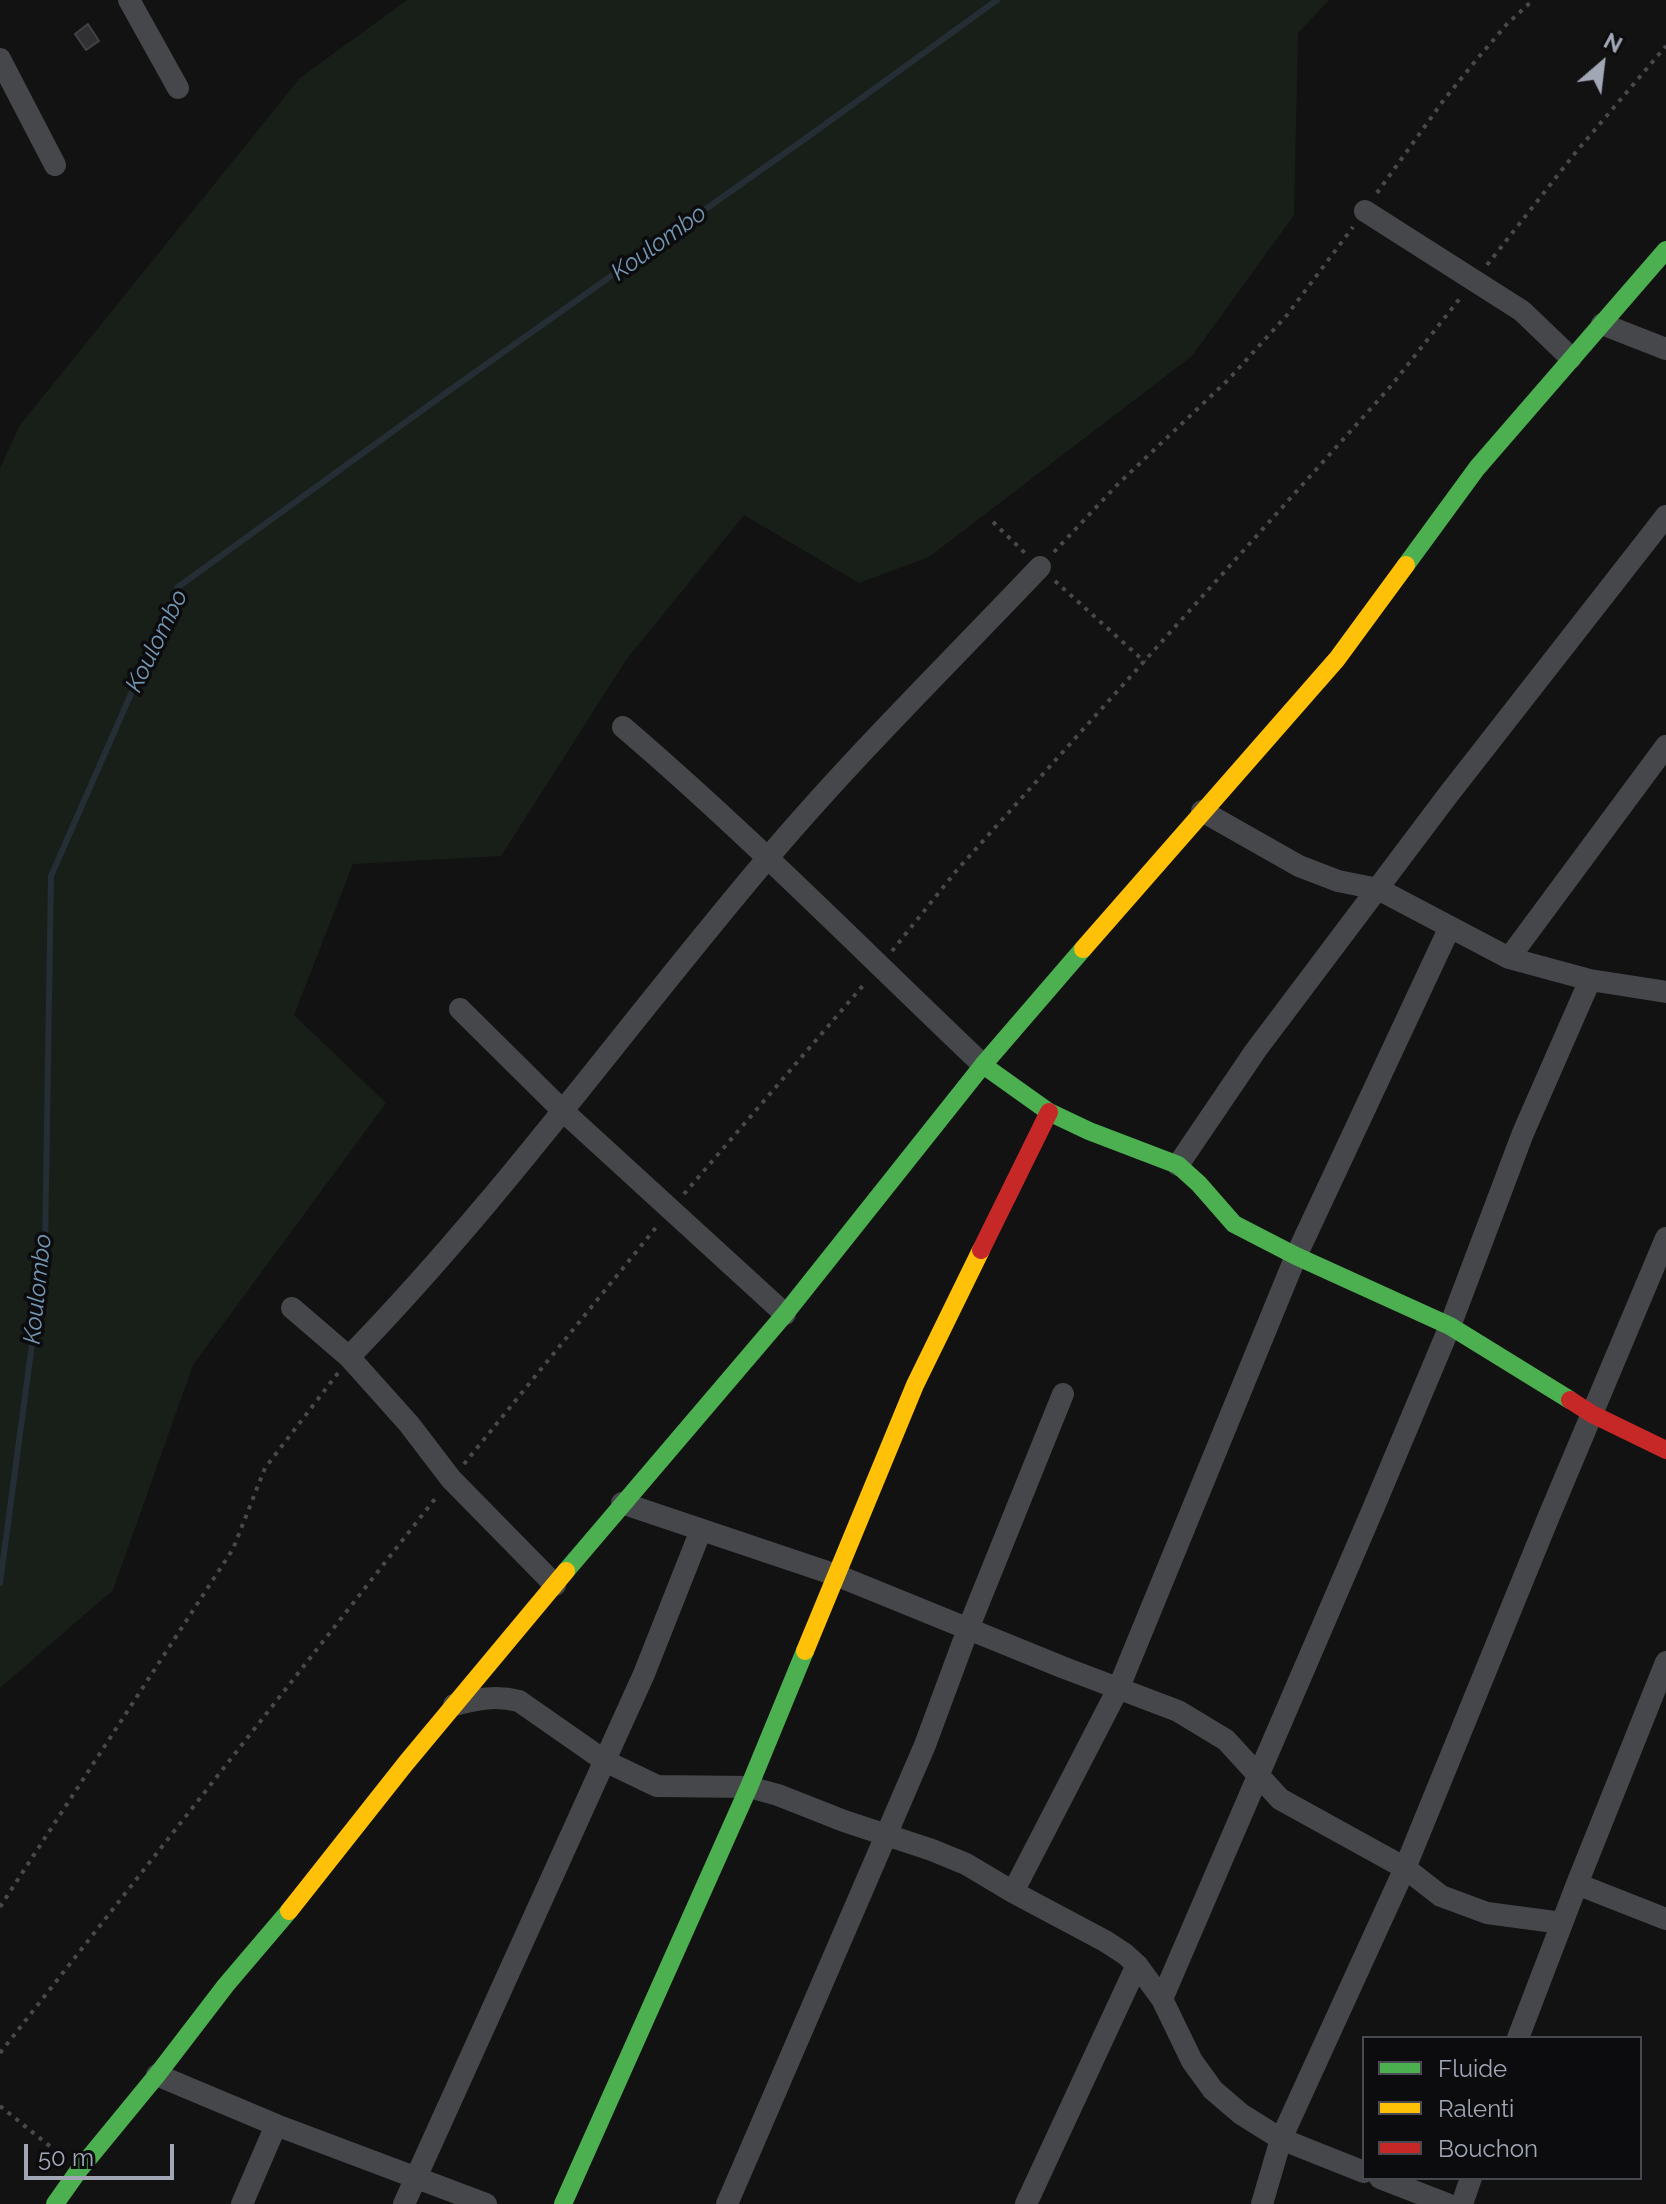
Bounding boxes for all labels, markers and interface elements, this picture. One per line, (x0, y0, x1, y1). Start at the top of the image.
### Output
north arrow (1562, 24, 1642, 104)
text: N (1600, 27, 1627, 58)
water label: Koulombo (606, 199, 712, 287)
water label: Koulombo (120, 585, 194, 697)
water label: Koulombo (18, 1233, 58, 1345)
legend (1362, 2036, 1642, 2180)
text: Fluide (1438, 2054, 1507, 2083)
text: Ralenti (1438, 2094, 1514, 2123)
scale bar (28, 2128, 178, 2178)
text: Bouchon (1438, 2134, 1538, 2163)
text: 50 m (38, 2143, 94, 2172)

